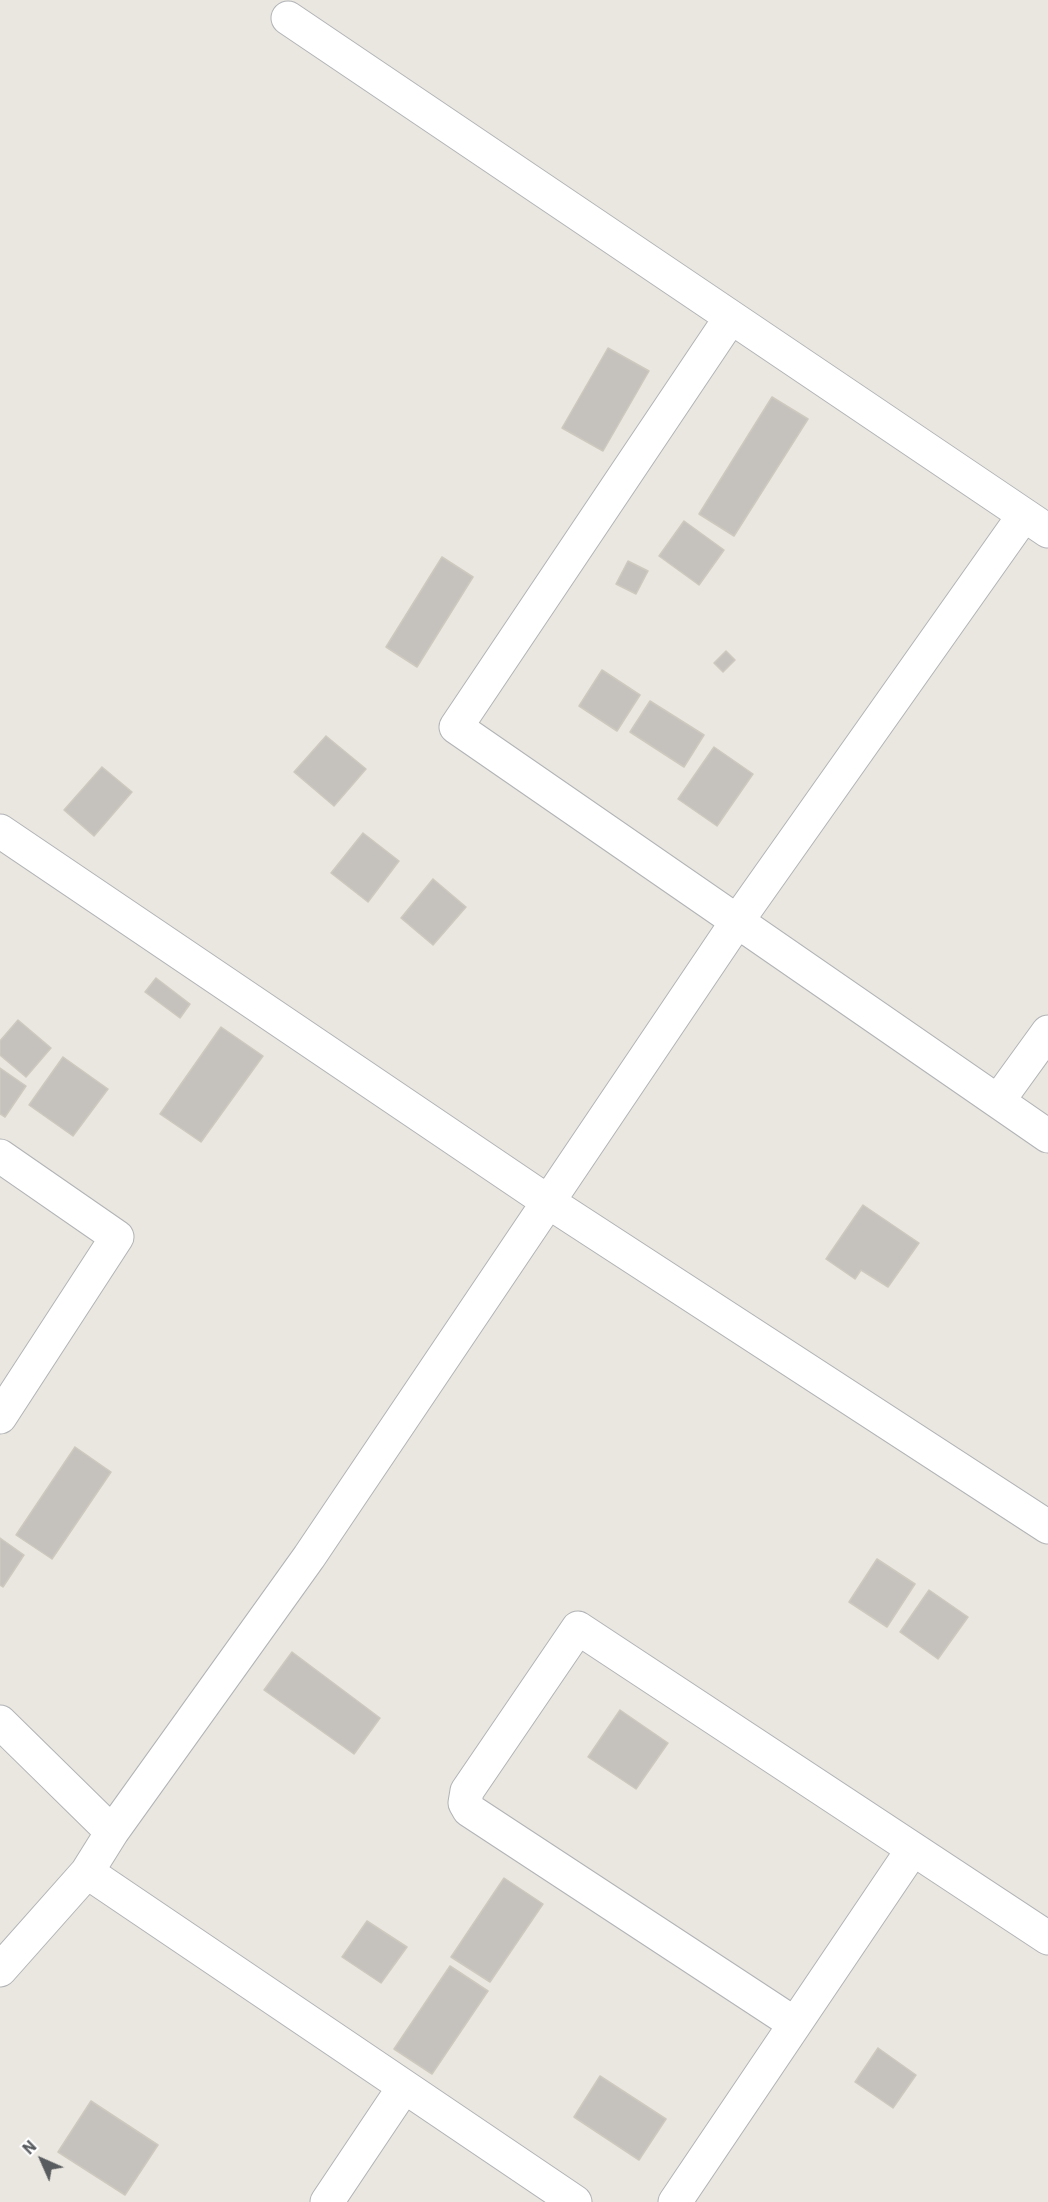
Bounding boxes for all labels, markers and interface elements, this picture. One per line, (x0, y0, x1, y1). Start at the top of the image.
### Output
north arrow (12, 2130, 72, 2190)
text: N (18, 2136, 40, 2158)

